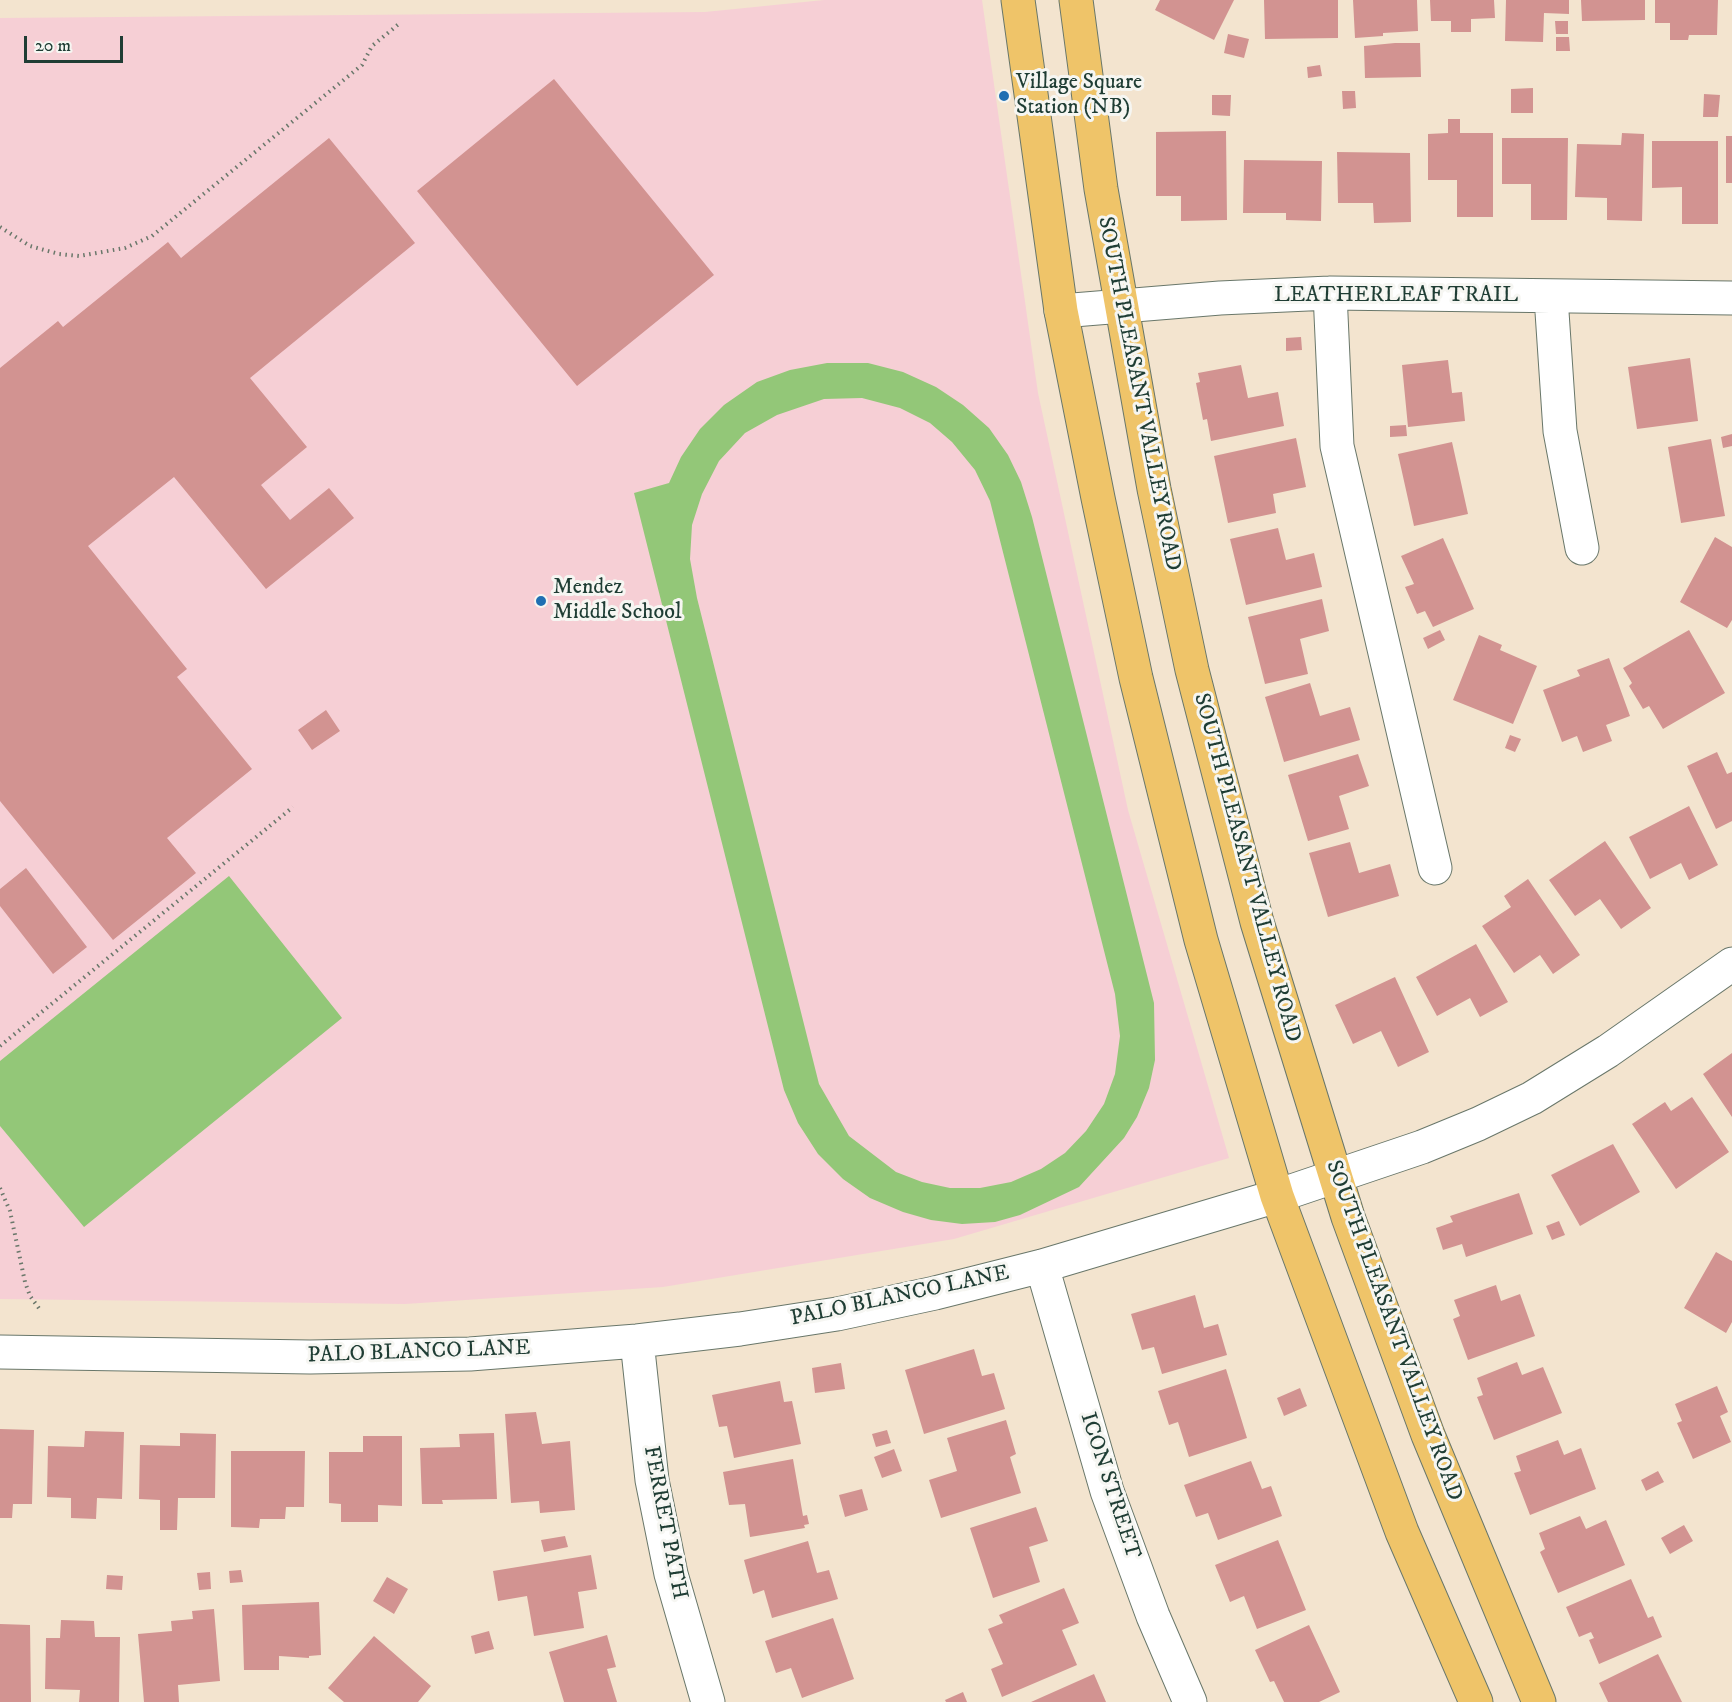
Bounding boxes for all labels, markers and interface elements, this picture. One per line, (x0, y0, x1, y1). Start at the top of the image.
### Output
scale bar (27, 24, 126, 62)
text: 20 m (35, 35, 71, 57)
place label: Village Square Station (NB) (1016, 70, 1142, 122)
marker: Village Square Station (NB) (997, 89, 1011, 103)
street label: SOUTH PLEASANT VALLEY ROAD (1091, 215, 1185, 573)
street label: LEATHERLEAF TRAIL (1274, 283, 1518, 309)
place label: Mendez Middle School (553, 575, 681, 626)
marker: Mendez Middle School (534, 594, 548, 608)
street label: SOUTH PLEASANT VALLEY ROAD (1187, 691, 1305, 1045)
street label: SOUTH PLEASANT VALLEY ROAD (1319, 1157, 1467, 1505)
street label: PALO BLANCO LANE (788, 1261, 1012, 1333)
street label: PALO BLANCO LANE (307, 1336, 531, 1370)
street label: ICON STREET (1073, 1410, 1145, 1562)
street label: FERRET PATH (636, 1444, 692, 1602)

